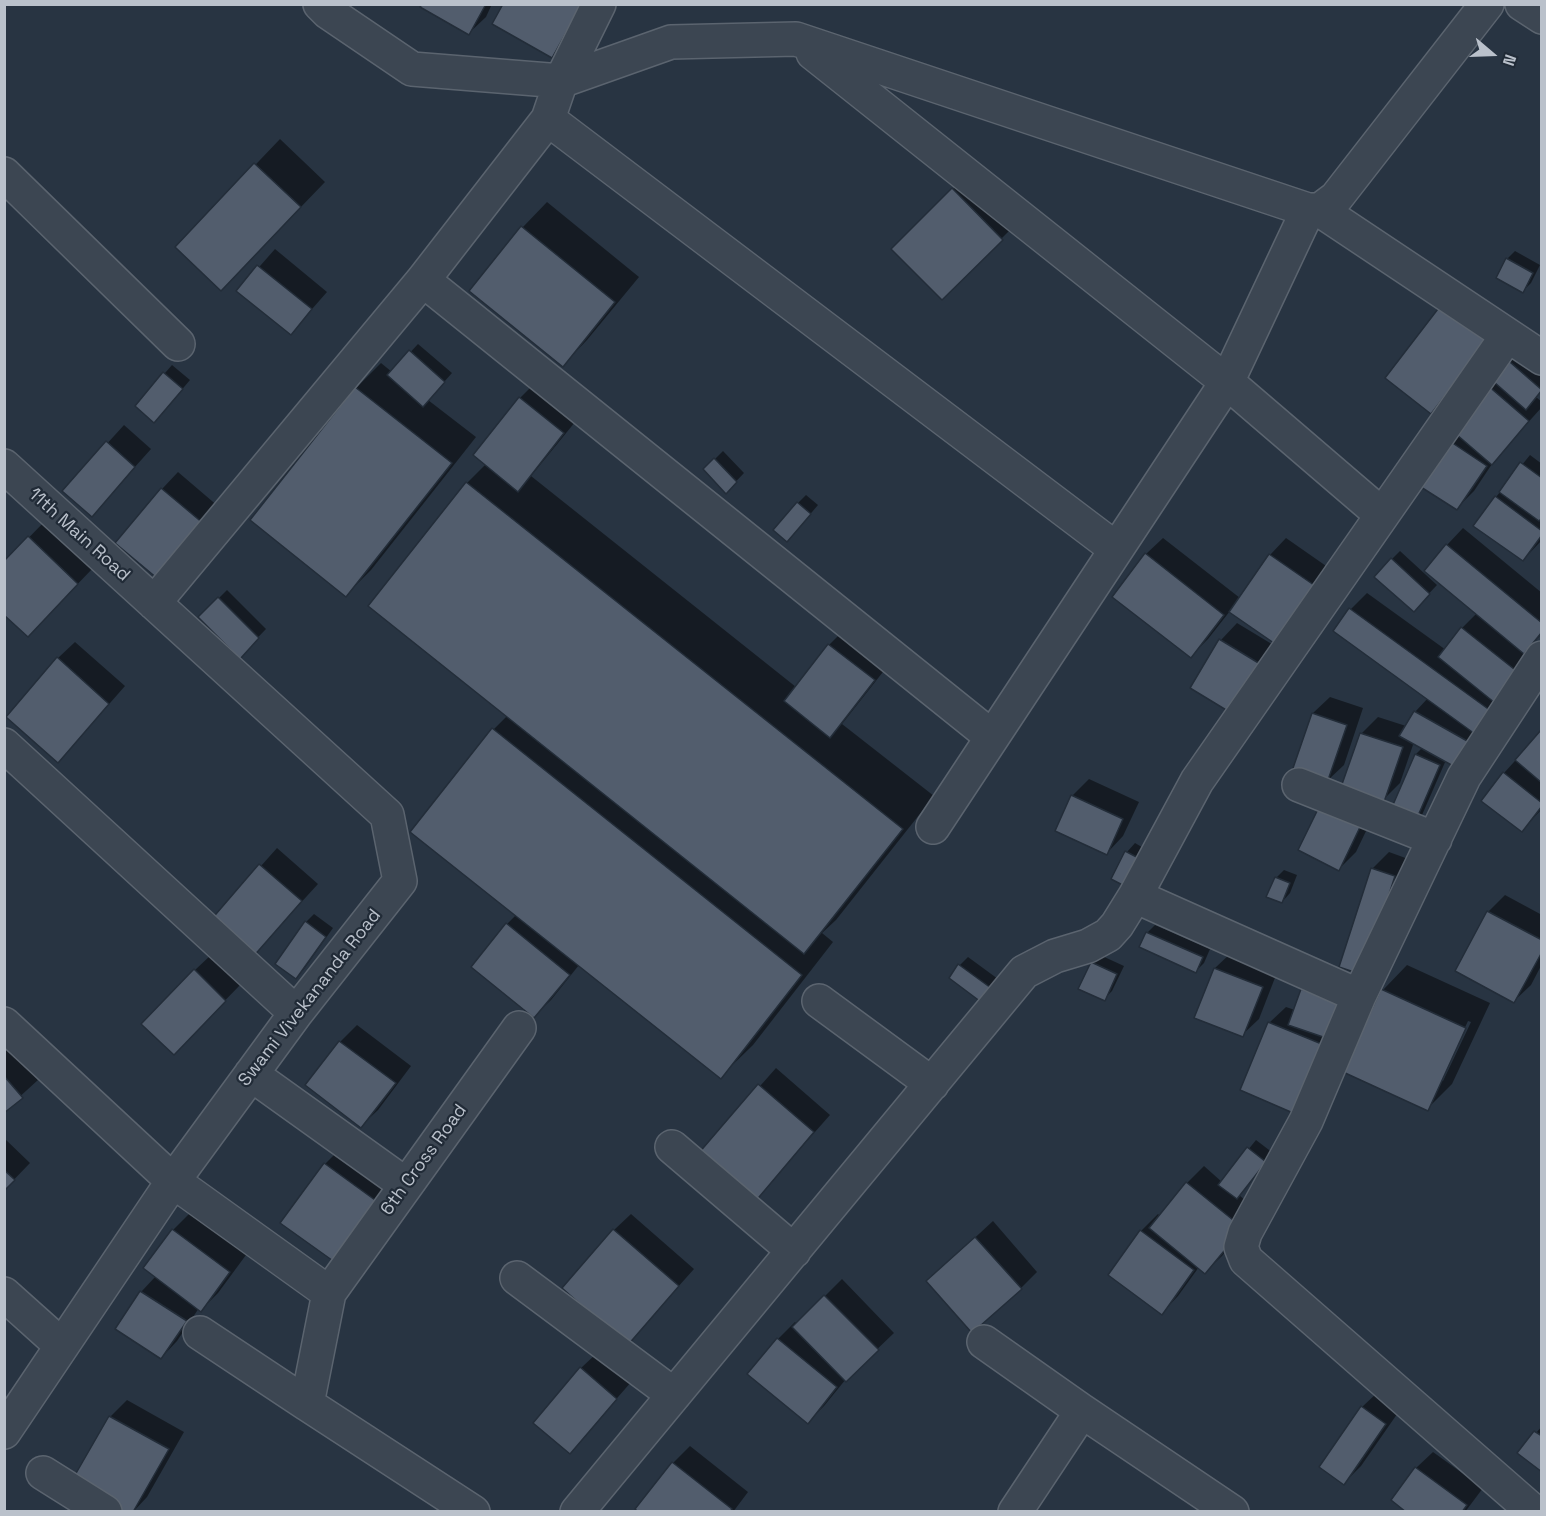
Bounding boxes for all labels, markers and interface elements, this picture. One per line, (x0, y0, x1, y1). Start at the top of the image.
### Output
north arrow (1462, 24, 1522, 84)
text: N (1498, 52, 1521, 69)
street label: 11th Main Road (24, 484, 134, 586)
street label: Swami Vivekananda Road (234, 905, 386, 1091)
street label: 6th Cross Road (377, 1100, 471, 1220)

